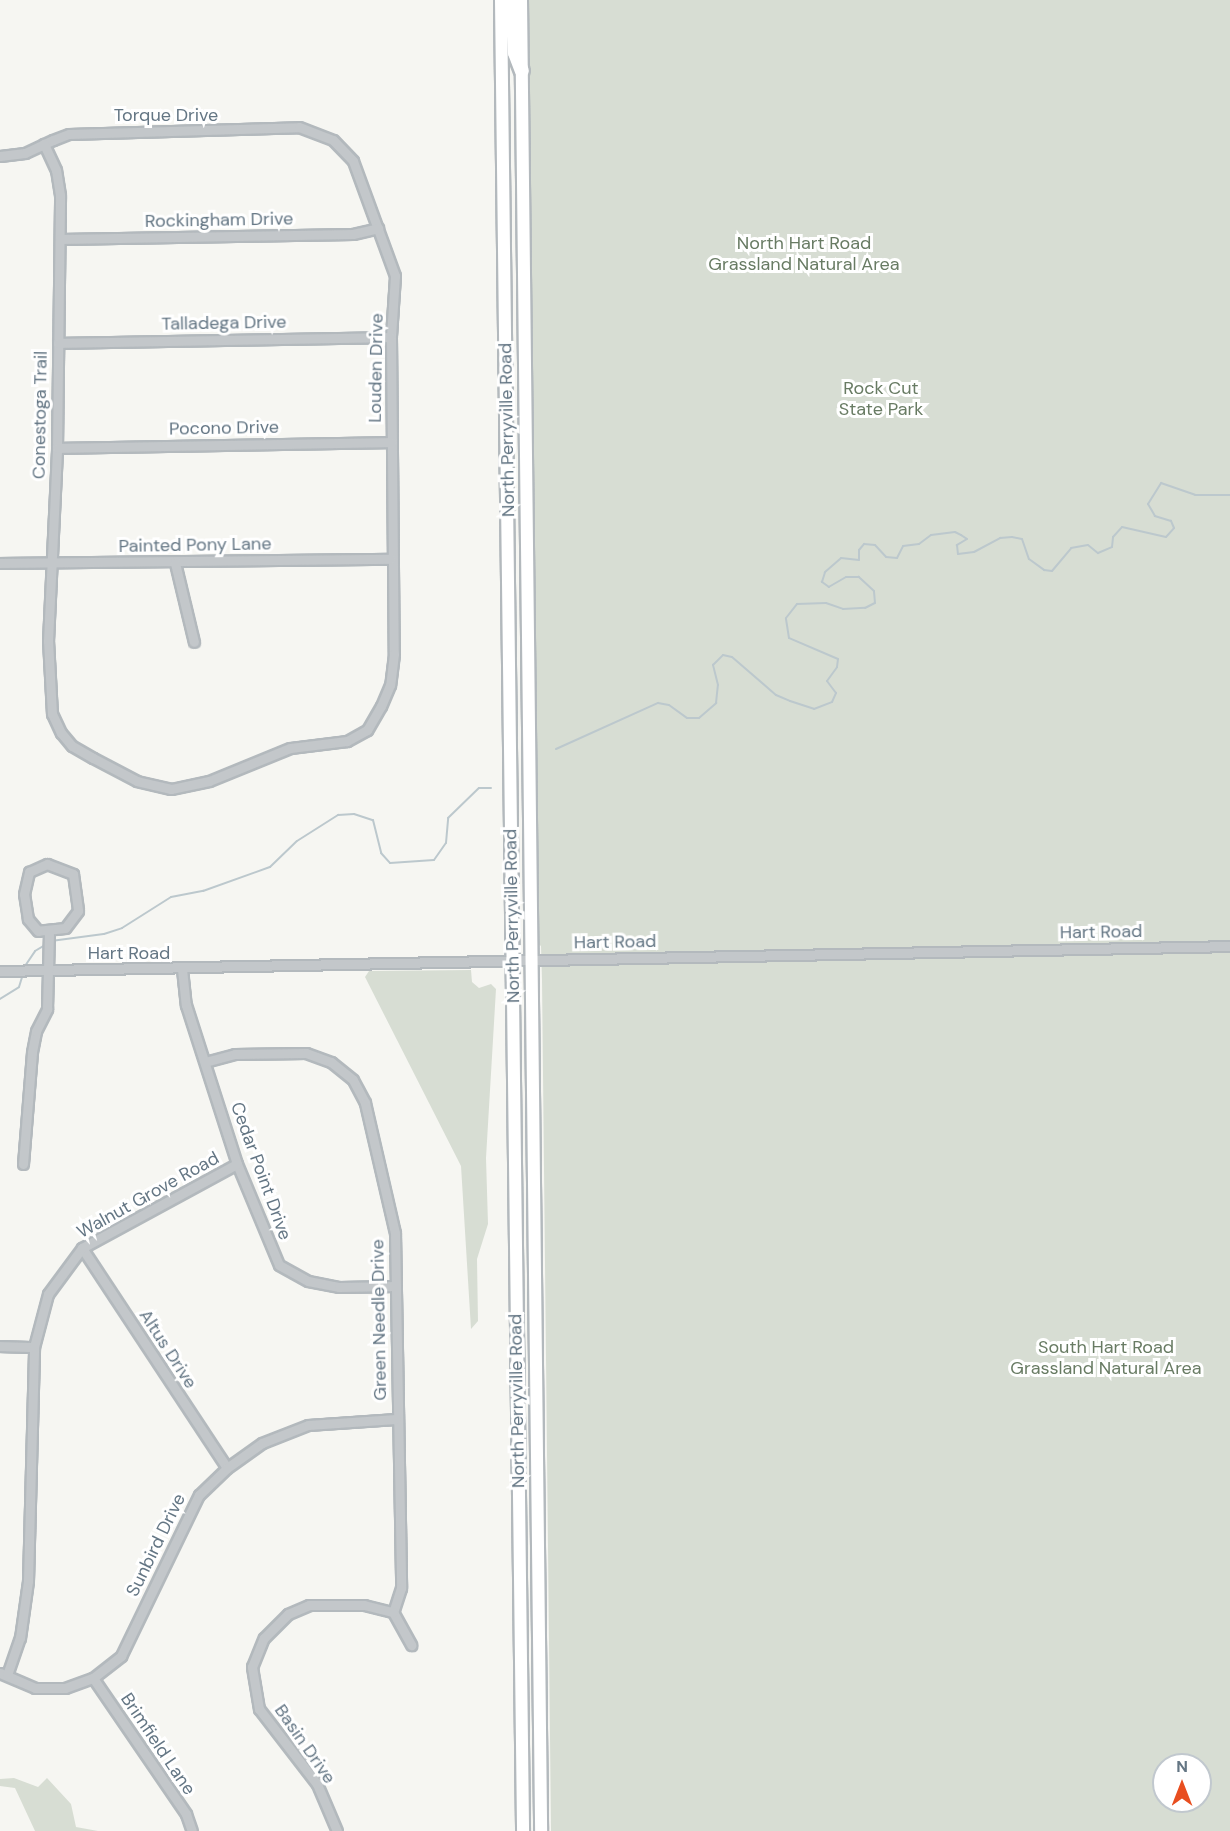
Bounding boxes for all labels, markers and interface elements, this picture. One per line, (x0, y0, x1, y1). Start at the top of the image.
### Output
street label: Torque Drive (114, 104, 218, 126)
street label: Rockingham Drive (145, 208, 293, 232)
park label: North Hart Road Grassland Natural Area (708, 233, 900, 276)
street label: Talladega Drive (161, 311, 287, 335)
street label: Louden Drive (364, 313, 388, 423)
street label: North Perryville Road (495, 343, 519, 517)
street label: Conestoga Trail (28, 351, 52, 479)
park label: Rock Cut State Park (839, 378, 923, 420)
street label: Pocono Drive (169, 416, 279, 440)
street label: Painted Pony Lane (118, 533, 272, 557)
street label: North Perryville Road (500, 829, 524, 1003)
street label: Hart Road (1060, 920, 1142, 944)
street label: Hart Road (574, 930, 656, 954)
street label: Hart Road (88, 942, 170, 964)
street label: Cedar Point Drive (226, 1099, 296, 1243)
street label: Walnut Grove Road (73, 1147, 223, 1243)
street label: Green Needle Drive (367, 1239, 391, 1401)
street label: Altus Drive (134, 1305, 202, 1393)
street label: North Perryville Road (505, 1314, 529, 1488)
park label: South Hart Road Grassland Natural Area (1010, 1337, 1202, 1380)
street label: Sunbird Drive (122, 1490, 190, 1600)
street label: Brimfield Lane (116, 1689, 200, 1799)
street label: Basin Drive (270, 1700, 340, 1788)
north arrow (1152, 1753, 1212, 1813)
text: N (1176, 1756, 1188, 1777)

